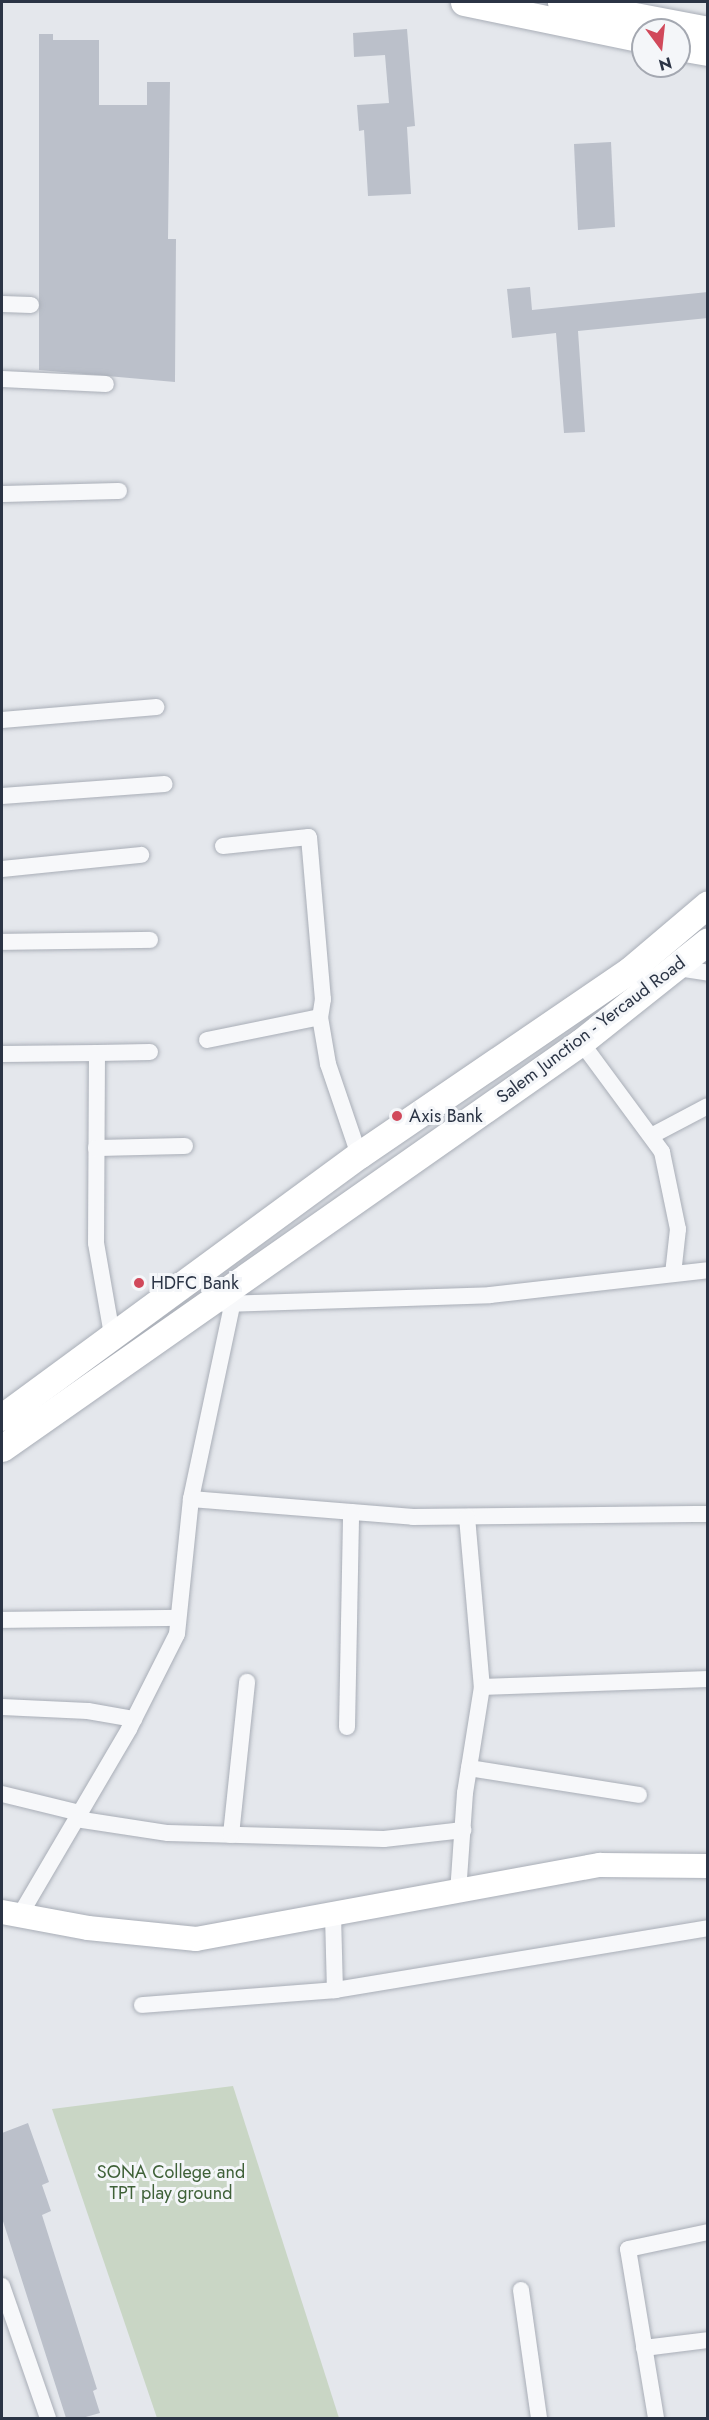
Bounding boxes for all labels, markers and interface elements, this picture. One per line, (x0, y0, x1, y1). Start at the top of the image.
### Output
north arrow (631, 18, 691, 78)
text: N (656, 51, 674, 77)
street label: Salem Junction - Yercaud Road (492, 952, 690, 1108)
place label: Axis Bank (409, 1105, 483, 1127)
marker: Axis Bank (390, 1109, 404, 1123)
place label: HDFC Bank (151, 1272, 239, 1294)
marker: HDFC Bank (132, 1276, 146, 1290)
park label: SONA College and TPT play ground (97, 2162, 245, 2204)

